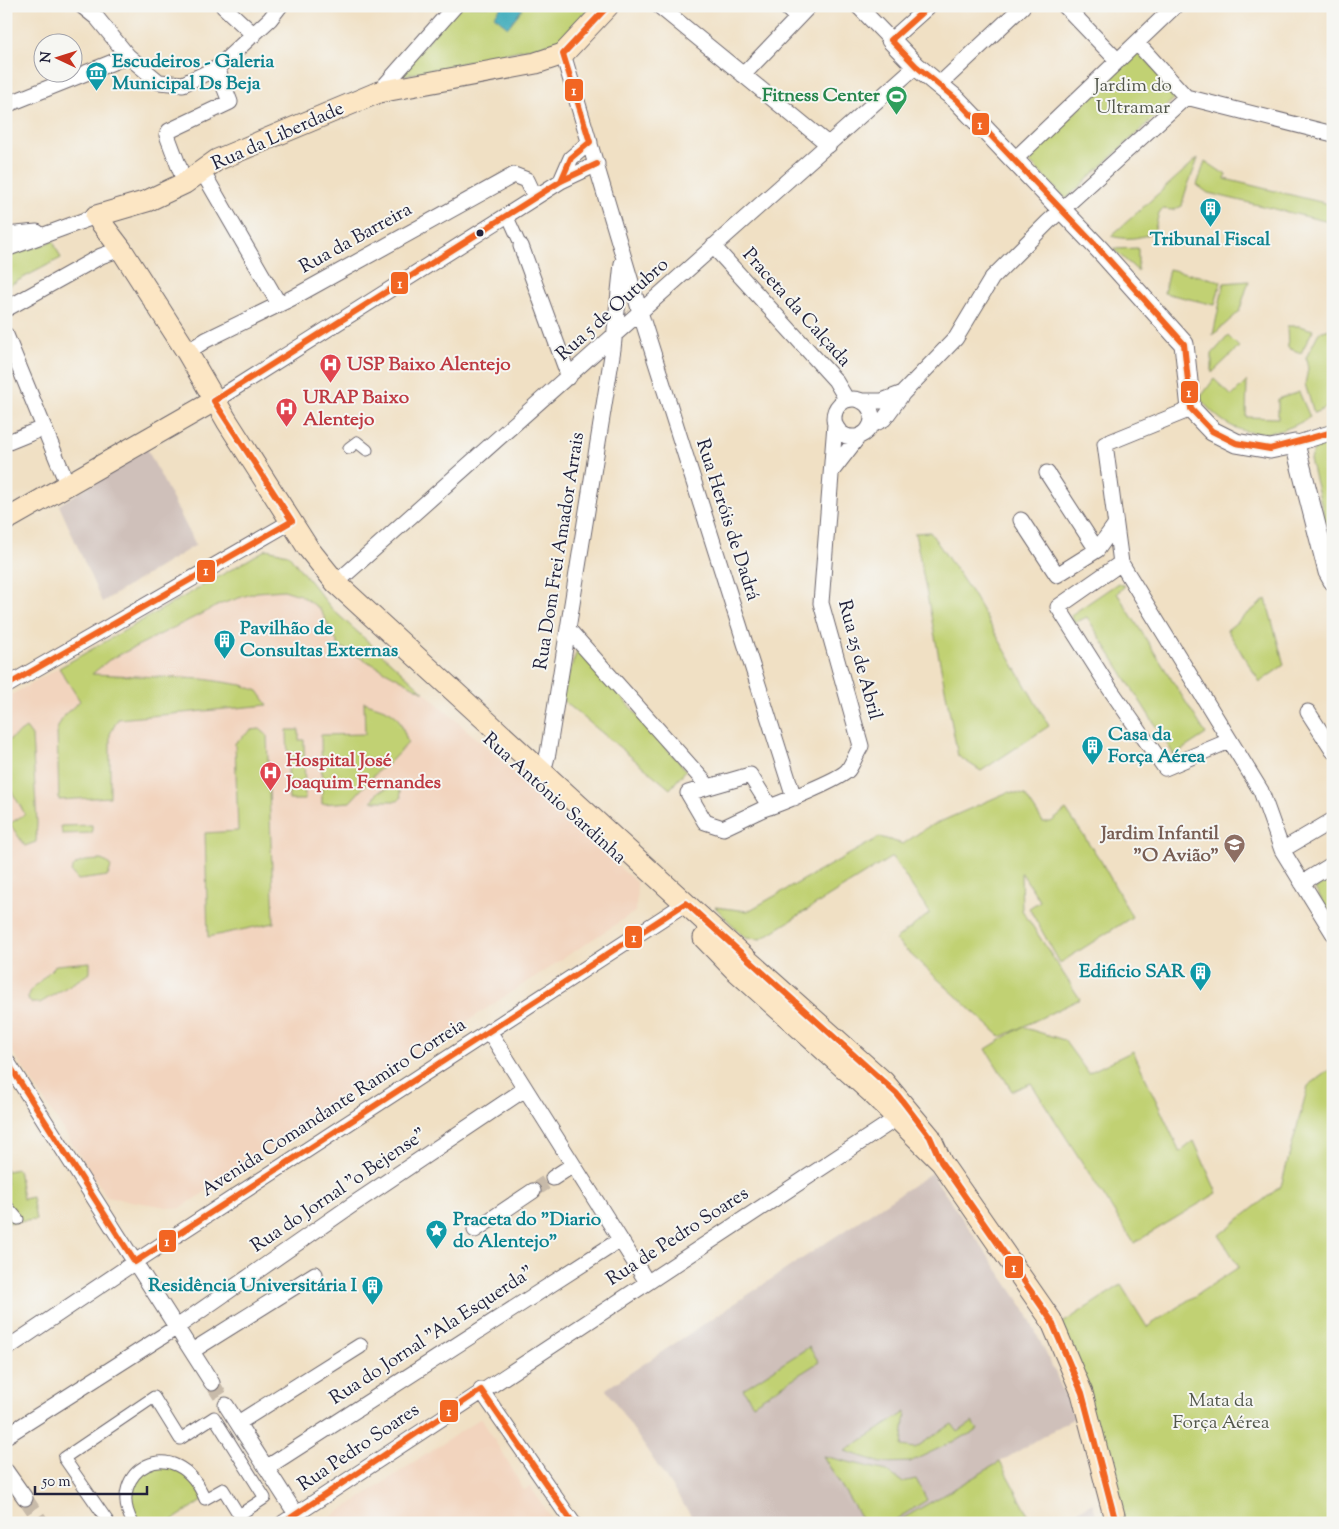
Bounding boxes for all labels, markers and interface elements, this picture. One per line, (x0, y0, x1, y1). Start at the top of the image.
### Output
north arrow (32, 32, 82, 82)
place label: Escudeiros - Galeria Municipal Ds Beja (112, 49, 275, 98)
text: N (37, 51, 57, 64)
museum icon: Escudeiros - Galeria Municipal Ds Beja (84, 61, 108, 92)
park label: Jardim do Ultramar (1093, 73, 1172, 122)
line badge: 1 (564, 78, 584, 102)
text: 1 (572, 82, 577, 102)
place label: Fitness Center (762, 83, 881, 110)
sports icon: Fitness Center (884, 84, 908, 115)
street label: Rua da Liberdade (208, 96, 349, 178)
line badge: 1 (971, 112, 990, 136)
text: 1 (978, 116, 983, 136)
street label: Rua da Barreira (295, 197, 417, 281)
building icon: Tribunal Fiscal (1198, 197, 1222, 228)
place label: Tribunal Fiscal (1150, 227, 1271, 254)
unlabelled marker (475, 228, 485, 238)
street label: Praceta da Calçada (735, 243, 857, 374)
street label: Rua 5 de Outubro (551, 252, 675, 368)
line badge: 1 (390, 271, 409, 295)
text: 1 (398, 275, 403, 295)
place label: USP Baixo Alentejo (347, 352, 511, 379)
hospital icon: USP Baixo Alentejo (319, 353, 343, 384)
line badge: 1 (1180, 380, 1199, 404)
text: 1 (1187, 384, 1192, 404)
place label: URAP Baixo Alentejo (303, 385, 410, 434)
hospital icon: URAP Baixo Alentejo (275, 397, 299, 428)
street label: Rua Dom Frei Amador Arrais (528, 430, 592, 672)
street label: Rua Heróis de Dadrá (688, 436, 766, 605)
line badge: 1 (196, 559, 216, 583)
text: 1 (204, 562, 209, 582)
street label: Rua 25 de Abril (830, 597, 888, 723)
place label: Pavilhão de Consultas Externas (240, 616, 399, 665)
building icon: Pavilhão de Consultas Externas (212, 628, 236, 659)
place label: Casa da Força Aérea (1108, 722, 1205, 771)
street label: Rua António Sardinha (476, 727, 632, 871)
building icon: Casa da Força Aérea (1080, 734, 1104, 765)
place label: Hospital José Joaquim Fernandes (284, 748, 442, 797)
hospital icon: Hospital José Joaquim Fernandes (258, 760, 282, 791)
place label: Jardim Infantil "O Avião" (1099, 821, 1220, 870)
school or university icon: Jardim Infantil "O Avião" (1223, 833, 1247, 864)
line badge: 1 (624, 925, 643, 949)
text: 1 (632, 929, 637, 949)
place label: Edificio SAR (1079, 959, 1185, 986)
building icon: Edificio SAR (1189, 960, 1213, 991)
street label: Avenida Comandante Ramiro Correia (196, 1012, 472, 1204)
street label: Rua do Jornal "o Bejense" (246, 1122, 432, 1260)
street label: Rua de Pedro Soares (602, 1181, 754, 1293)
place label: Praceta do "Diario do Alentejo" (453, 1207, 602, 1256)
place icon: Praceta do "Diario do Alentejo" (425, 1219, 449, 1250)
line badge: 1 (158, 1229, 177, 1253)
text: 1 (165, 1233, 170, 1253)
line badge: 1 (1004, 1255, 1024, 1279)
text: 1 (1012, 1259, 1017, 1279)
street label: Rua do Jornal "Ala Esquerda" (325, 1260, 539, 1412)
place label: Residência Universitária I (148, 1273, 358, 1300)
building icon: Residência Universitária I (361, 1274, 385, 1305)
park label: Mata da Força Aérea (1172, 1388, 1270, 1437)
street label: Rua Pedro Soares (293, 1397, 425, 1499)
line badge: 1 (439, 1399, 459, 1423)
text: 1 (447, 1403, 452, 1423)
scale bar (35, 1464, 148, 1496)
text: 50 m (41, 1472, 71, 1493)

